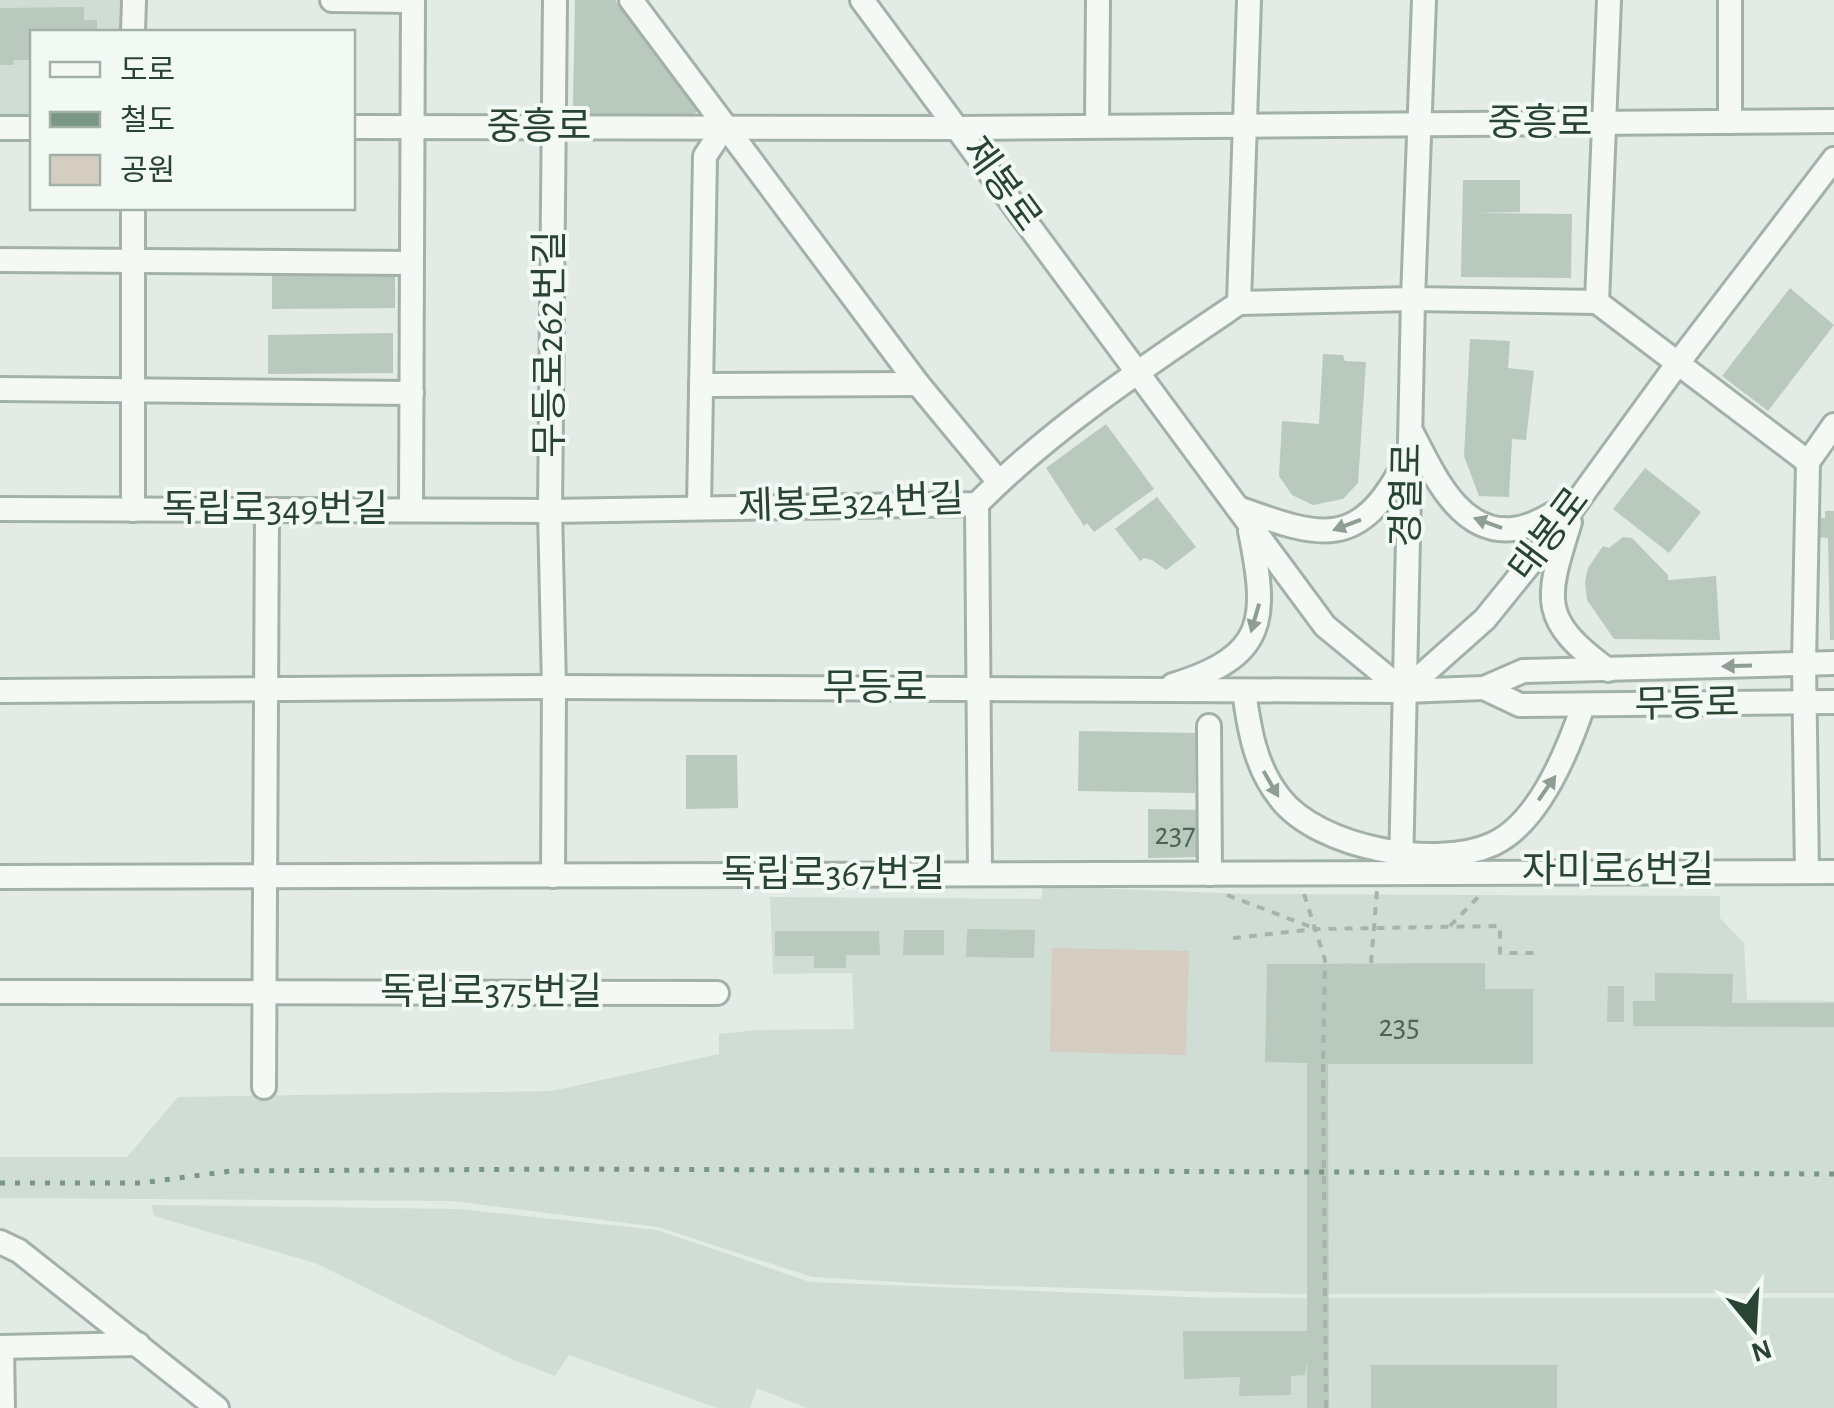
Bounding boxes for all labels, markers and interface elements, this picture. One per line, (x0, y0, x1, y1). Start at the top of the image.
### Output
legend (30, 30, 355, 210)
text: 도로 (120, 56, 175, 86)
street label: 중흥로 (1488, 103, 1592, 143)
text: 철도 (120, 105, 175, 136)
street label: 중흥로 (487, 107, 591, 147)
street label: 제봉로 (955, 130, 1049, 239)
text: 공원 (120, 155, 175, 186)
street label: 무등로262번길 (530, 230, 570, 458)
street label: 경열로 (1386, 442, 1428, 548)
street label: 제봉로324번길 (737, 479, 965, 527)
street label: 태봉로 (1502, 480, 1597, 588)
street label: 독립로349번길 (162, 489, 388, 529)
one-way arrow (1473, 515, 1503, 530)
one-way arrow (1332, 517, 1362, 533)
one-way arrow (1247, 603, 1262, 634)
one-way arrow (1720, 659, 1752, 675)
street label: 무등로 (823, 669, 927, 708)
street label: 무등로 (1634, 684, 1740, 725)
one-way arrow (1262, 769, 1279, 798)
one-way arrow (1537, 775, 1556, 801)
house number: 237 (1154, 818, 1196, 850)
street label: 자미로6번길 (1522, 850, 1714, 890)
street label: 독립로367번길 (721, 854, 945, 894)
street label: 독립로375번길 (380, 972, 602, 1012)
house number: 235 (1378, 1010, 1420, 1042)
north arrow (1704, 1278, 1804, 1378)
text: N (1748, 1334, 1775, 1366)

